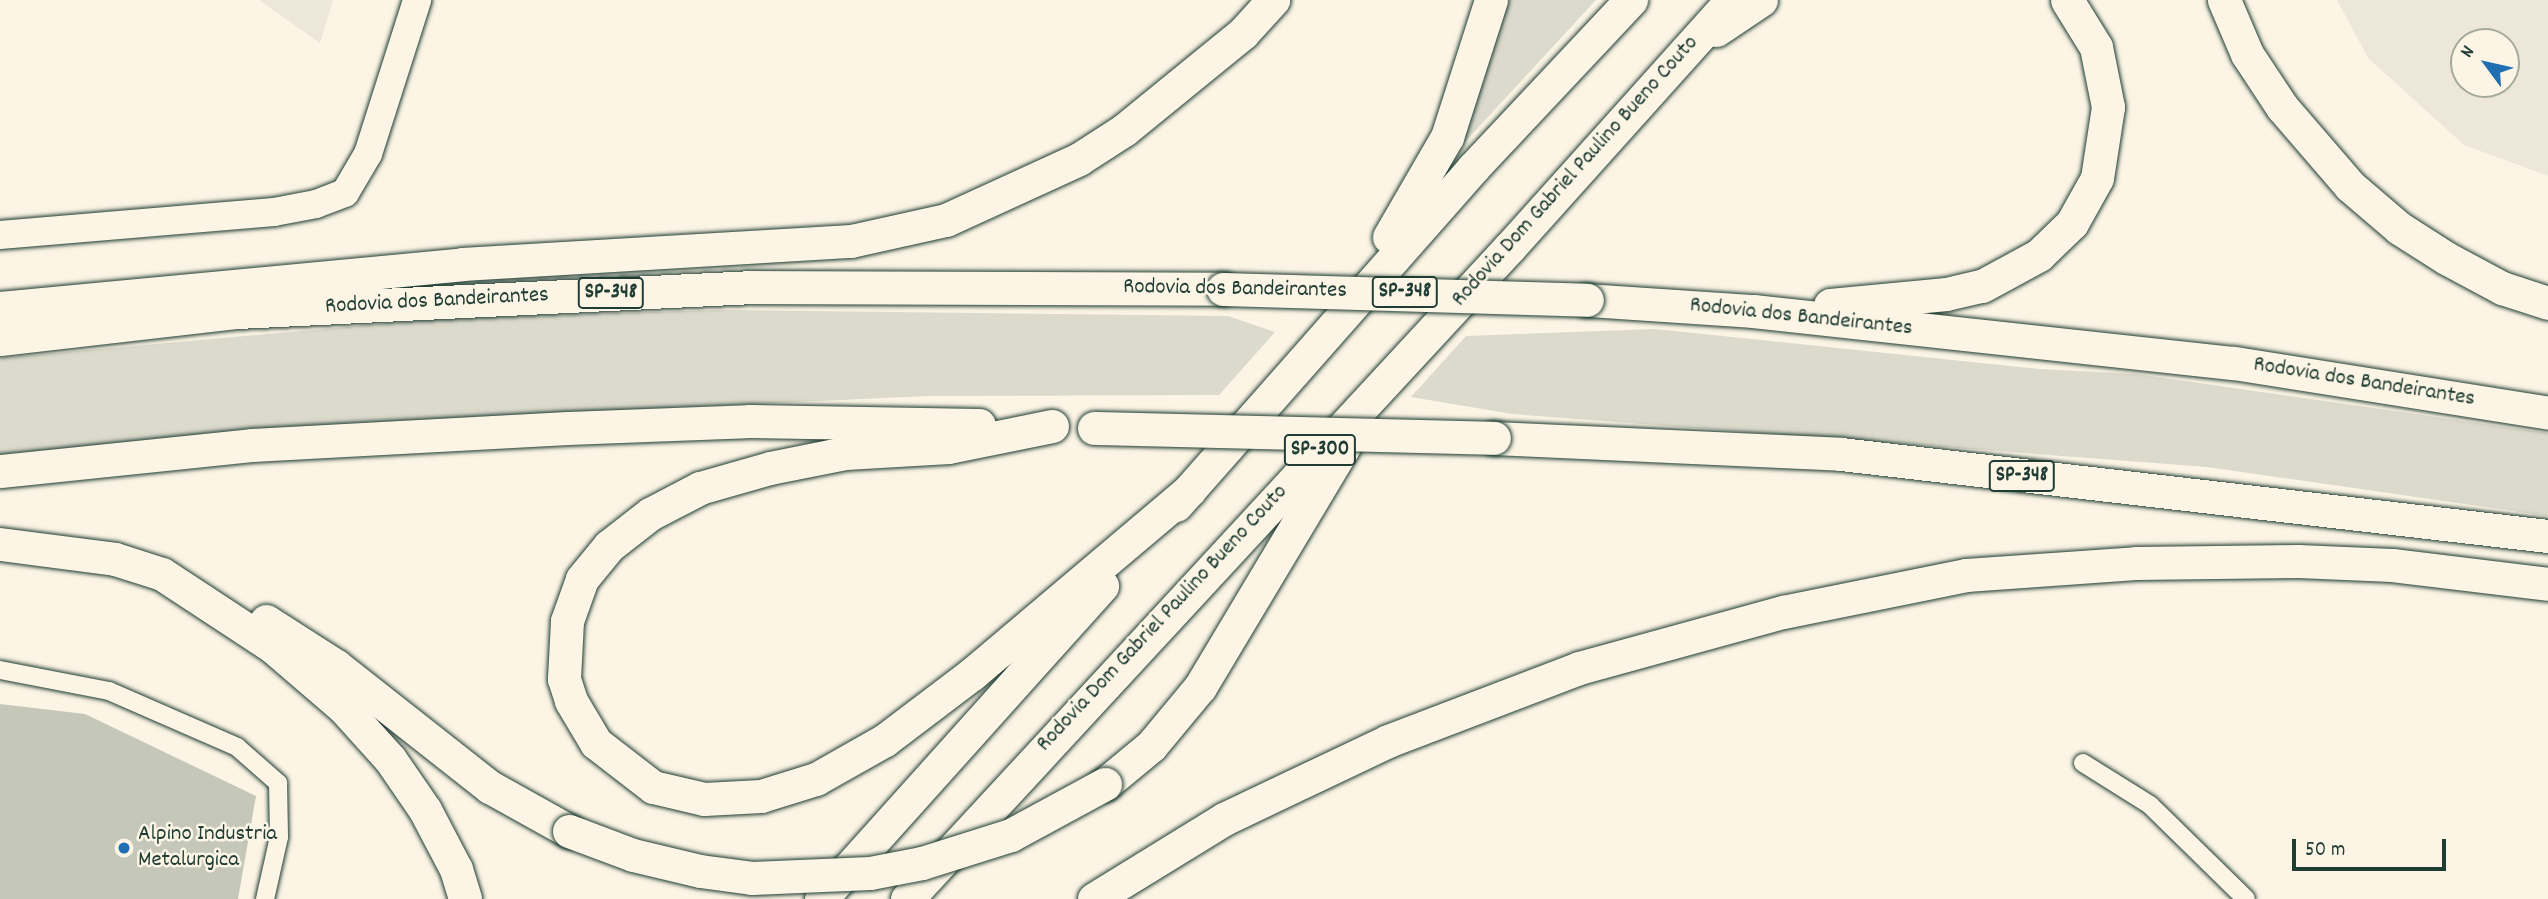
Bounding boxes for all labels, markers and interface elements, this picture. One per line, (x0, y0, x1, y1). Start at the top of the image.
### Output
north arrow (2450, 28, 2520, 98)
street label: Rodovia Dom Gabriel Paulino Bueno Couto (1447, 31, 1705, 313)
text: N (2455, 41, 2483, 64)
street label: Rodovia dos Bandeirantes (1123, 274, 1347, 306)
road number: SP-348 (1372, 274, 1438, 310)
road number: SP-348 (578, 276, 644, 310)
street label: Rodovia dos Bandeirantes (324, 282, 550, 322)
street label: Rodovia dos Bandeirantes (1688, 293, 1914, 343)
street label: Rodovia dos Bandeirantes (2251, 352, 2477, 414)
road number: SP-300 (1283, 433, 1357, 468)
road number: SP-348 (1989, 458, 2055, 494)
street label: Rodovia Dom Gabriel Paulino Bueno Couto (1032, 480, 1294, 758)
place label: Alpino Industria Metalurgica (138, 821, 277, 875)
scale bar (2296, 825, 2450, 869)
text: 50 m (2305, 836, 2345, 866)
marker: Alpino Industria Metalurgica (116, 840, 132, 856)

